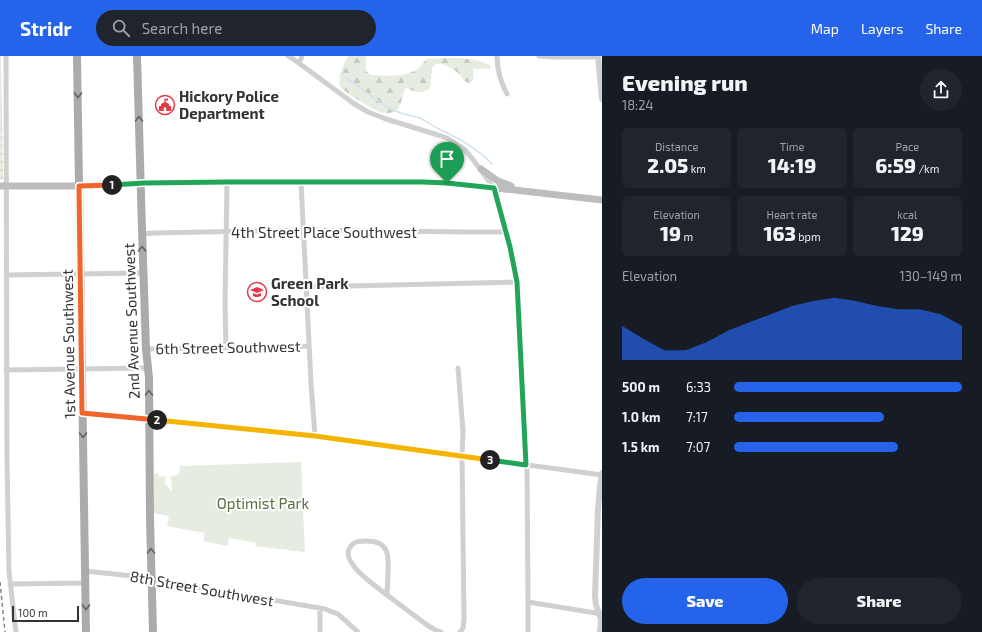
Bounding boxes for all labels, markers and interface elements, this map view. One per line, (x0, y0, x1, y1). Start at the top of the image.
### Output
search box (96, 10, 376, 46)
text: Stridr (20, 17, 72, 40)
icon: search (110, 17, 132, 39)
text: Search here (142, 19, 222, 37)
text: Map (811, 20, 839, 37)
text: Layers (861, 20, 903, 37)
text: Share (925, 20, 962, 37)
text: Evening run (622, 69, 748, 95)
button: share (920, 69, 962, 111)
place label: Hickory Police Department (179, 87, 279, 122)
one-way arrow (73, 92, 82, 98)
public building icon: Hickory Police Department (154, 94, 176, 116)
text: 18:24 (622, 97, 653, 113)
one-way arrow (135, 116, 143, 122)
text: Distance (655, 140, 698, 153)
text: Time (780, 140, 804, 153)
text: Pace (895, 140, 919, 153)
pin (430, 142, 464, 183)
icon: arrive (436, 148, 458, 170)
text: 2.05 (647, 153, 688, 177)
text: 14:19 (768, 153, 816, 177)
text: 6:59 (875, 153, 916, 177)
text: km (688, 162, 706, 175)
text: /km (916, 162, 939, 175)
pin: 1 (102, 175, 122, 195)
text: 1 (110, 178, 114, 191)
text: Elevation (653, 208, 700, 221)
text: Heart rate (767, 208, 817, 221)
text: kcal (897, 208, 917, 221)
text: 19 (660, 221, 681, 245)
text: 163 (763, 221, 796, 245)
text: 129 (891, 221, 924, 245)
street label: 4th Street Place Southwest (231, 223, 417, 241)
text: m (681, 230, 693, 243)
text: bpm (796, 230, 821, 243)
street label: 2nd Avenue Southwest (119, 242, 143, 399)
one-way arrow (138, 246, 146, 252)
text: Elevation (622, 268, 677, 284)
text: 130–149 m (900, 268, 962, 284)
street label: 1st Avenue Southwest (58, 269, 78, 419)
place label: Green Park School (271, 274, 349, 309)
school or university icon: Green Park School (246, 281, 268, 303)
street label: 6th Street Southwest (155, 337, 301, 357)
text: 500 m (622, 379, 660, 395)
text: 6:33 (686, 379, 711, 395)
one-way arrow (145, 390, 153, 396)
text: 1.0 km (622, 409, 661, 425)
text: 7:17 (686, 409, 708, 425)
pin: 2 (147, 410, 167, 430)
text: 2 (154, 413, 160, 426)
one-way arrow (79, 432, 87, 438)
text: 1.5 km (622, 439, 660, 455)
text: 7:07 (686, 439, 710, 455)
pin: 3 (480, 450, 500, 470)
text: 3 (487, 453, 493, 466)
park label: Optimist Park (217, 494, 310, 512)
one-way arrow (147, 548, 155, 554)
street label: 8th Street Southwest (129, 567, 276, 610)
button: Save (622, 578, 788, 624)
button: Share (796, 578, 962, 624)
scale bar (12, 604, 79, 623)
one-way arrow (82, 604, 90, 610)
text: 100 m (18, 606, 48, 619)

